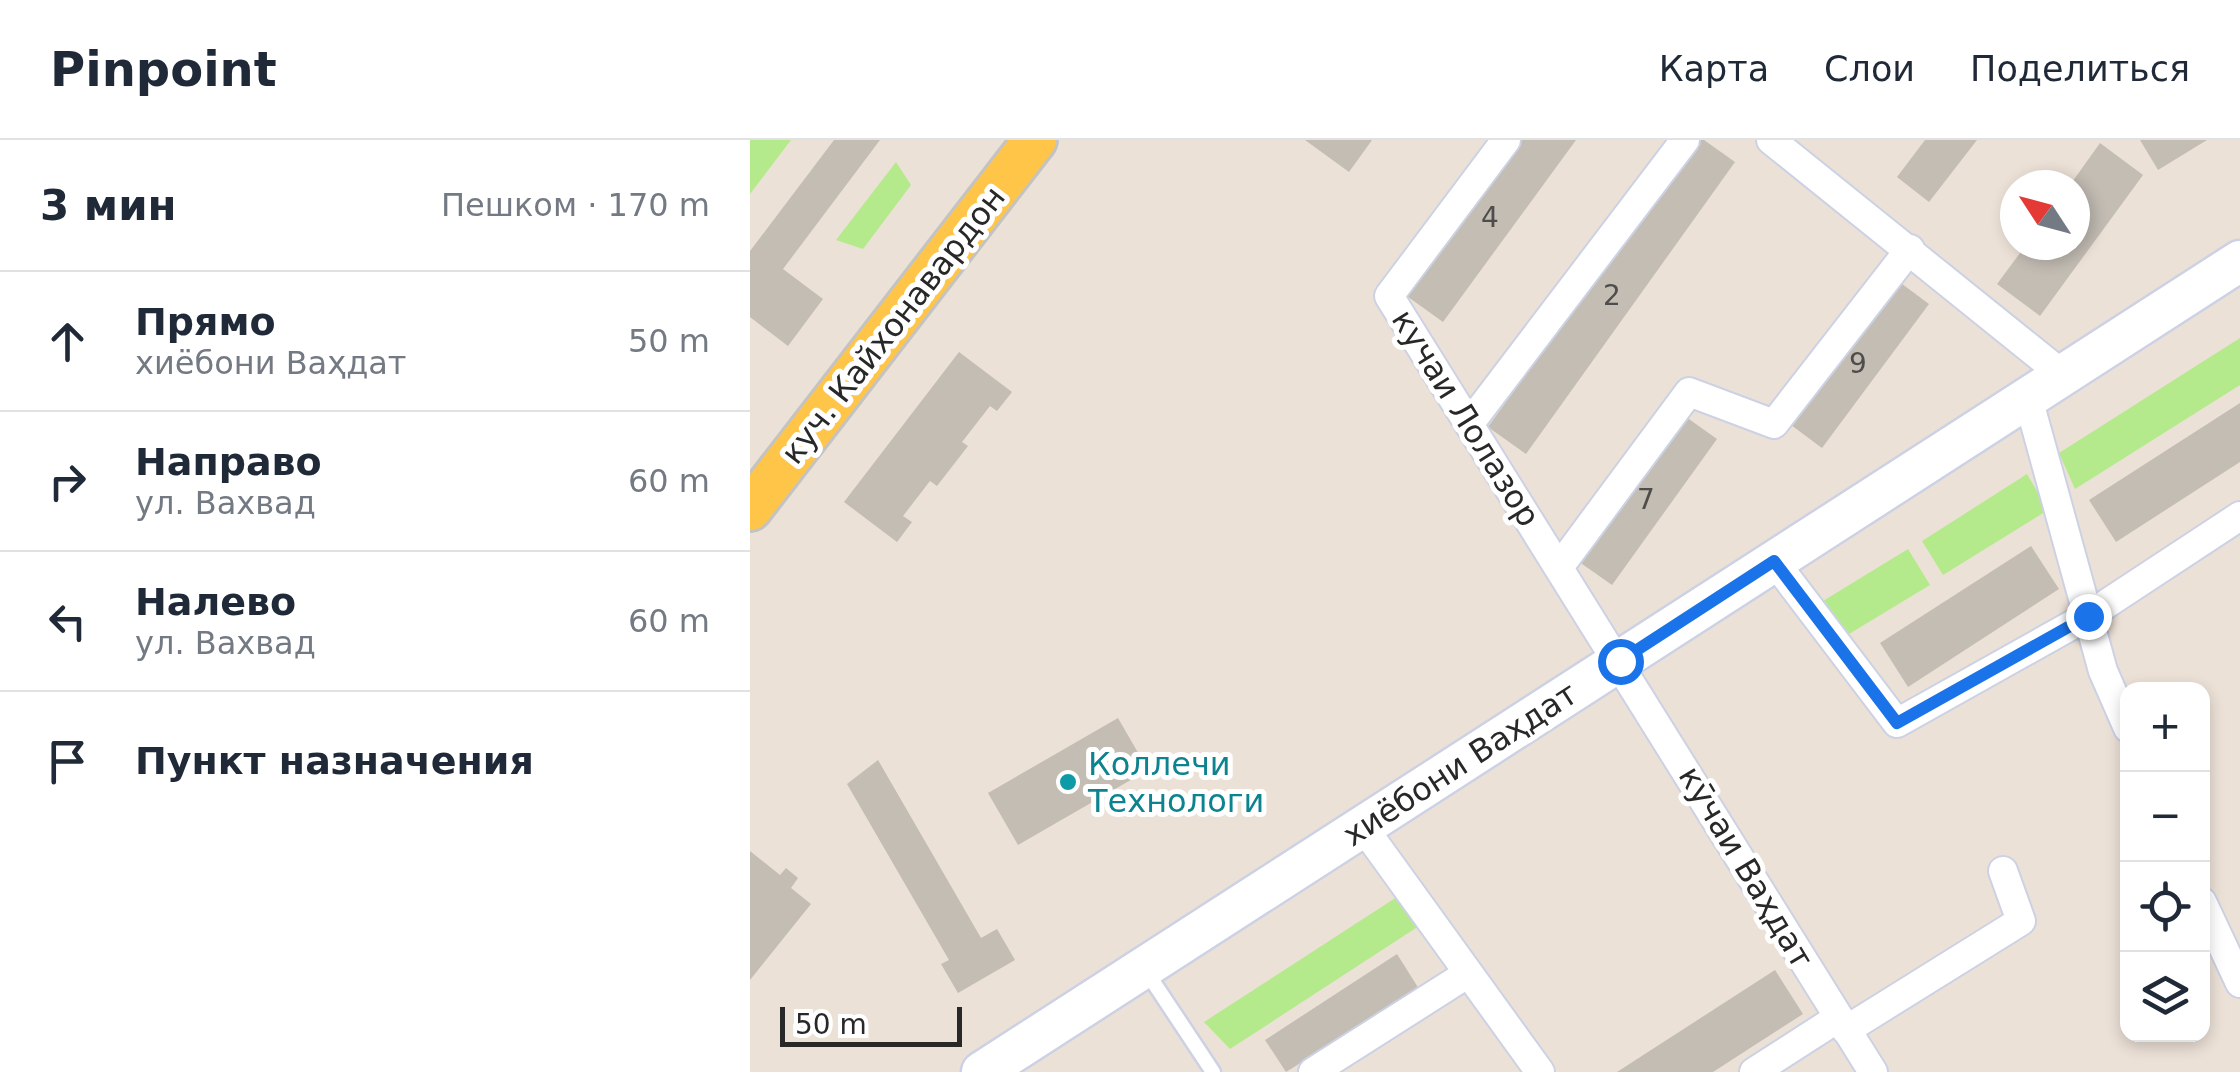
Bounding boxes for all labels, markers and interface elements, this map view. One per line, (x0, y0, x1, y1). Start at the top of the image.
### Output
text: Pinpoint (50, 41, 277, 97)
text: Карта (1659, 49, 1769, 89)
text: Слои (1824, 49, 1915, 89)
text: Поделиться (1970, 49, 2190, 89)
north arrow (2000, 170, 2090, 260)
street label: куч. Кайхонавардон (773, 179, 1013, 471)
text: 3 мин (40, 181, 177, 230)
text: Пешком · 170 m (441, 186, 710, 224)
house number: 4 (1481, 201, 1499, 234)
house number: 2 (1603, 279, 1621, 312)
text: Прямо (135, 300, 276, 344)
street label: кучаи Лолазор (1384, 303, 1548, 533)
icon: ahead (40, 314, 95, 369)
text: 50 m (628, 322, 710, 360)
text: хиёбони Ваҳдат (135, 344, 407, 382)
house number: 9 (1849, 347, 1867, 380)
text: Направо (135, 440, 322, 484)
icon: right (40, 454, 95, 509)
text: 60 m (628, 462, 710, 500)
house number: 7 (1637, 483, 1655, 516)
text: ул. Вахвад (135, 484, 316, 522)
text: Налево (135, 580, 296, 624)
icon: left (40, 594, 95, 649)
route end (2066, 594, 2112, 640)
text: 60 m (628, 602, 710, 640)
text: ул. Вахвад (135, 624, 316, 662)
route start (1598, 639, 1644, 685)
street label: хиёбони Ваҳдат (1336, 674, 1584, 854)
map controls (2120, 682, 2210, 1042)
button: + (2120, 682, 2210, 772)
icon: arrive (40, 734, 95, 789)
text: Пункт назначения (135, 739, 534, 783)
place label: Коллечи Технологи (1087, 745, 1264, 820)
street label: кӯчаи Ваҳдат (1671, 759, 1821, 975)
marker: Коллечи Технологи (1057, 771, 1079, 793)
button: − (2120, 772, 2210, 862)
button: locate (2120, 862, 2210, 952)
button: layers (2120, 952, 2210, 1042)
scale bar (780, 1002, 962, 1046)
text: 50 m (795, 1008, 867, 1041)

